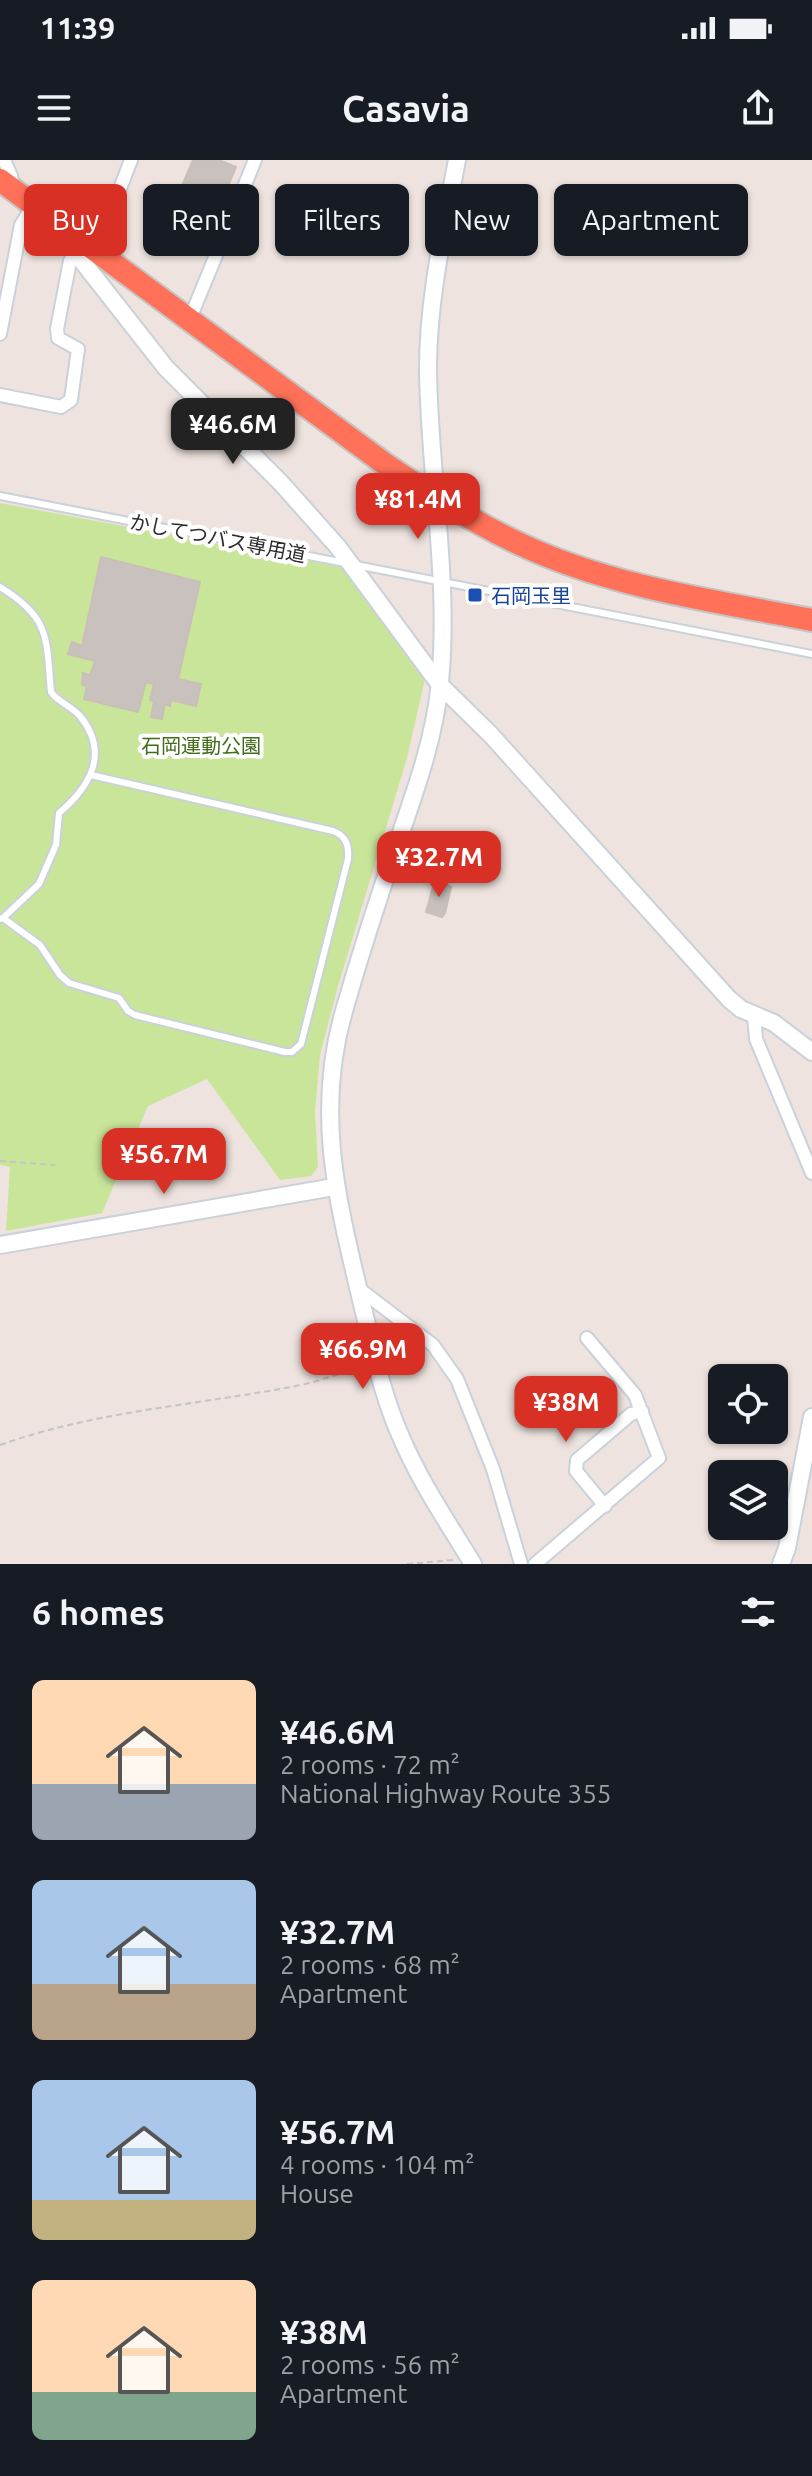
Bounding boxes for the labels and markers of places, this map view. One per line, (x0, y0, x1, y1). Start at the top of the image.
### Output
pin: ¥46.6M (168, 398, 298, 466)
pin: ¥81.4M (353, 473, 483, 541)
place label: 石岡玉里 (491, 584, 571, 607)
marker: 石岡玉里 (466, 586, 484, 604)
pin: ¥32.7M (374, 831, 504, 899)
pin: ¥56.7M (99, 1128, 229, 1196)
pin: ¥66.9M (298, 1323, 428, 1391)
pin: ¥38M (519, 1376, 613, 1444)

